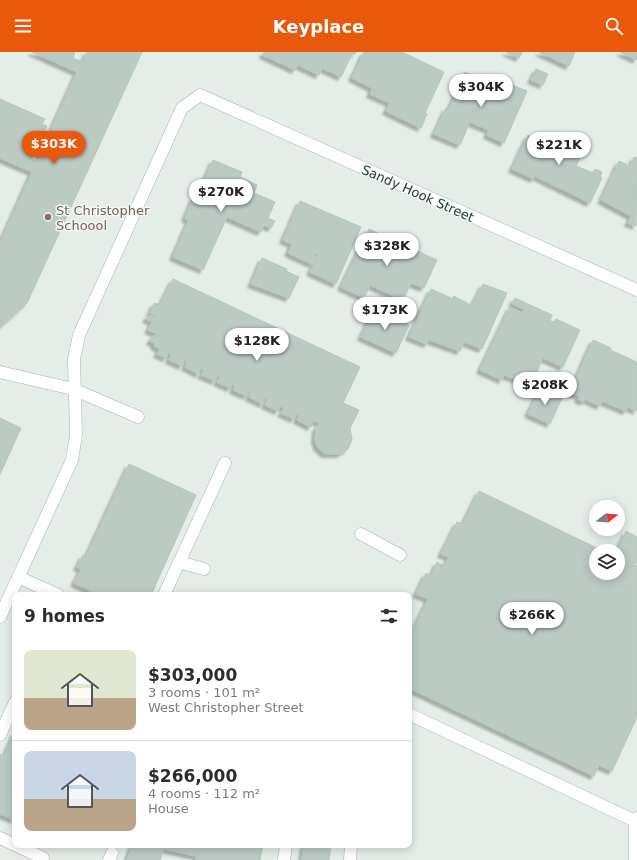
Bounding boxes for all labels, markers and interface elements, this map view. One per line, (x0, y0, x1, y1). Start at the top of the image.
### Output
icon: menu (12, 15, 34, 37)
icon: search (603, 15, 625, 37)
text: Keyplace (273, 16, 364, 37)
pin: $304K (453, 74, 509, 108)
text: $304K (458, 79, 504, 94)
pin: $303K (26, 131, 82, 165)
pin: $221K (531, 132, 587, 166)
text: $303K (31, 136, 77, 151)
text: $221K (536, 137, 582, 152)
street label: Sandy Hook Street (359, 162, 476, 225)
pin: $270K (193, 179, 249, 213)
text: $270K (198, 184, 244, 199)
place label: St Christopher Schoool (56, 203, 150, 233)
marker: St Christopher Schoool (43, 212, 53, 222)
pin: $328K (359, 233, 415, 267)
text: $328K (364, 238, 410, 253)
pin: $173K (357, 297, 413, 331)
text: $173K (362, 302, 408, 317)
pin: $128K (229, 328, 285, 362)
text: $128K (234, 333, 280, 348)
pin: $208K (517, 372, 573, 406)
text: $208K (522, 377, 568, 392)
north arrow (589, 500, 625, 536)
map controls (589, 500, 625, 580)
button: layers (589, 544, 625, 580)
pin: $266K (504, 602, 560, 636)
icon: filters (378, 605, 400, 627)
text: 9 homes (24, 606, 105, 626)
text: $266K (509, 607, 555, 622)
text: $303,000 (148, 665, 237, 685)
icon: home (56, 666, 104, 714)
text: 3 rooms · 101 m² (148, 685, 260, 700)
text: West Christopher Street (148, 700, 304, 715)
text: $266,000 (148, 766, 237, 786)
icon: home (56, 767, 104, 815)
text: 4 rooms · 112 m² (148, 786, 260, 801)
text: House (148, 801, 189, 816)

